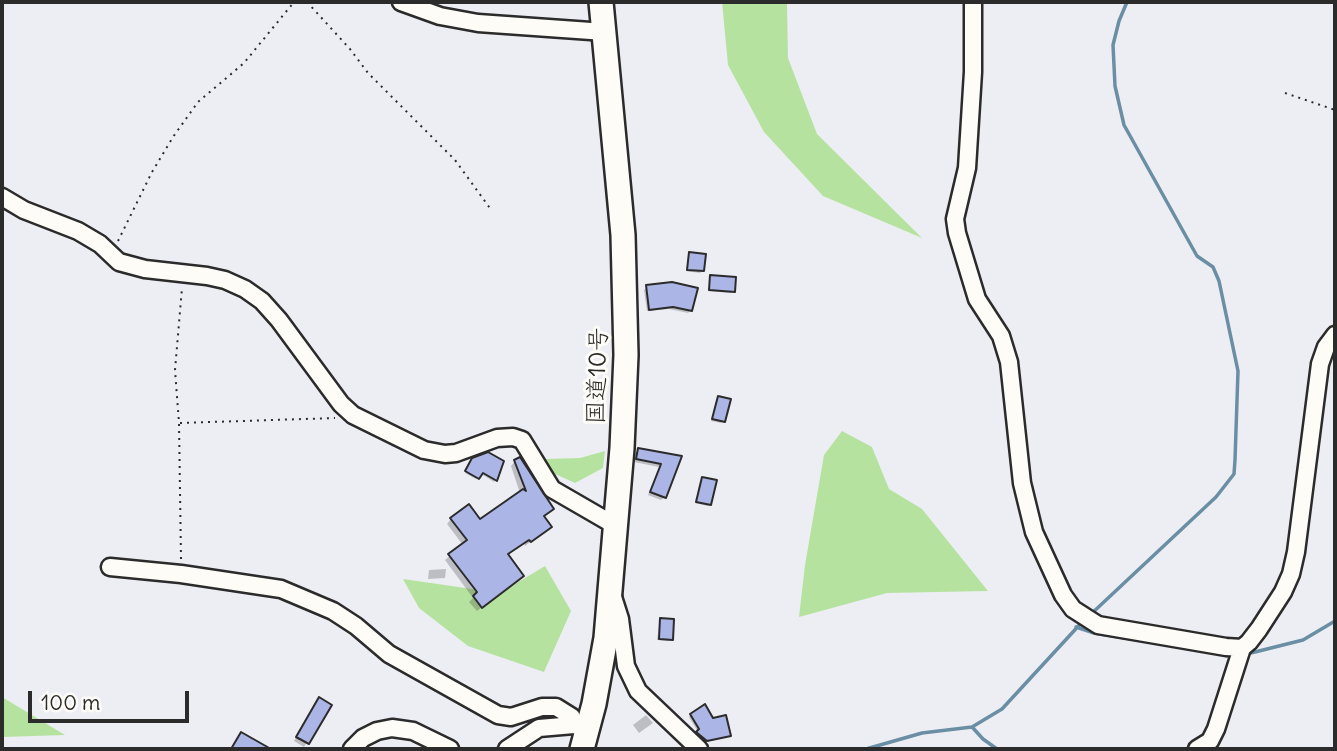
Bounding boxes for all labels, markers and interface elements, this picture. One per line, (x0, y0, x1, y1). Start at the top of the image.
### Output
street label: 国道10号 (582, 327, 614, 425)
scale bar (32, 678, 192, 722)
text: 100 m (41, 689, 100, 716)

